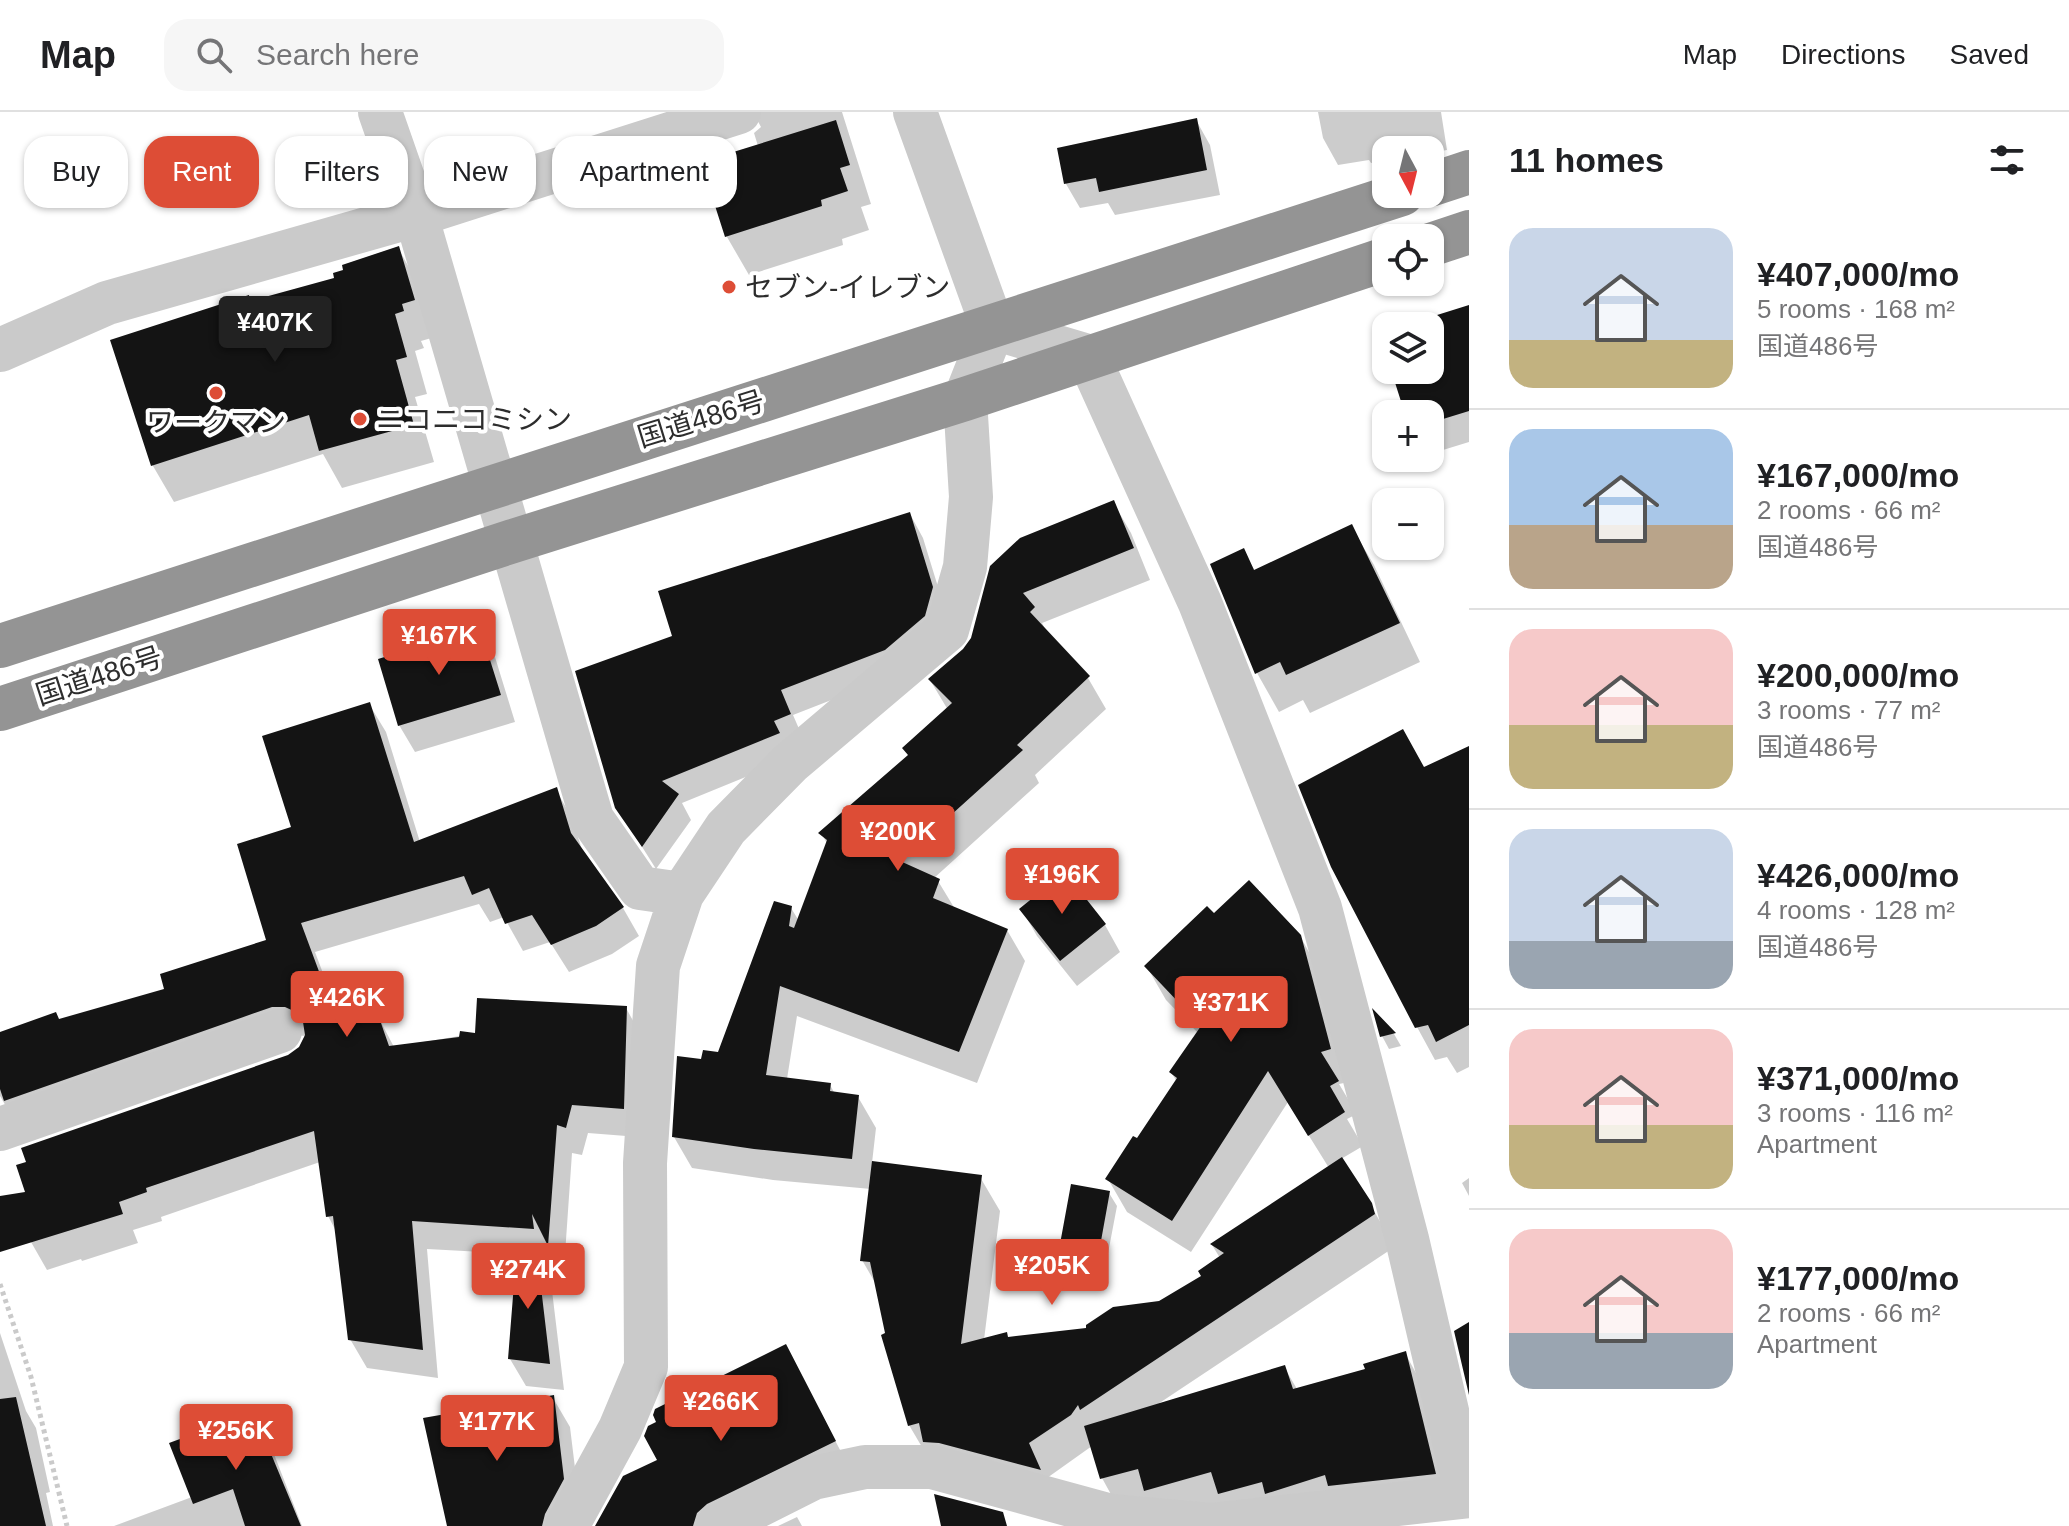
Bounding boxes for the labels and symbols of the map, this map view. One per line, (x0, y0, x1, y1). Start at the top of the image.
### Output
north arrow (1372, 136, 1444, 208)
place label: セブン-イレブン (745, 272, 950, 303)
marker: セブン-イレブン (720, 278, 738, 296)
pin: ¥407K (219, 296, 331, 364)
marker: ワークマン (207, 384, 225, 402)
street label: 国道486号 (634, 385, 768, 453)
place label: ニコニコミシン (376, 404, 572, 435)
place label: ワークマン (146, 407, 286, 438)
marker: ニコニコミシン (351, 410, 369, 428)
pin: ¥167K (383, 609, 495, 677)
street label: 国道486号 (32, 641, 166, 711)
pin: ¥200K (842, 805, 954, 873)
pin: ¥196K (1006, 848, 1118, 916)
pin: ¥426K (291, 971, 403, 1039)
pin: ¥371K (1175, 976, 1287, 1044)
pin: ¥205K (996, 1239, 1108, 1307)
pin: ¥274K (472, 1243, 584, 1311)
pin: ¥266K (665, 1375, 777, 1443)
pin: ¥177K (441, 1395, 553, 1463)
pin: ¥256K (180, 1404, 292, 1472)

